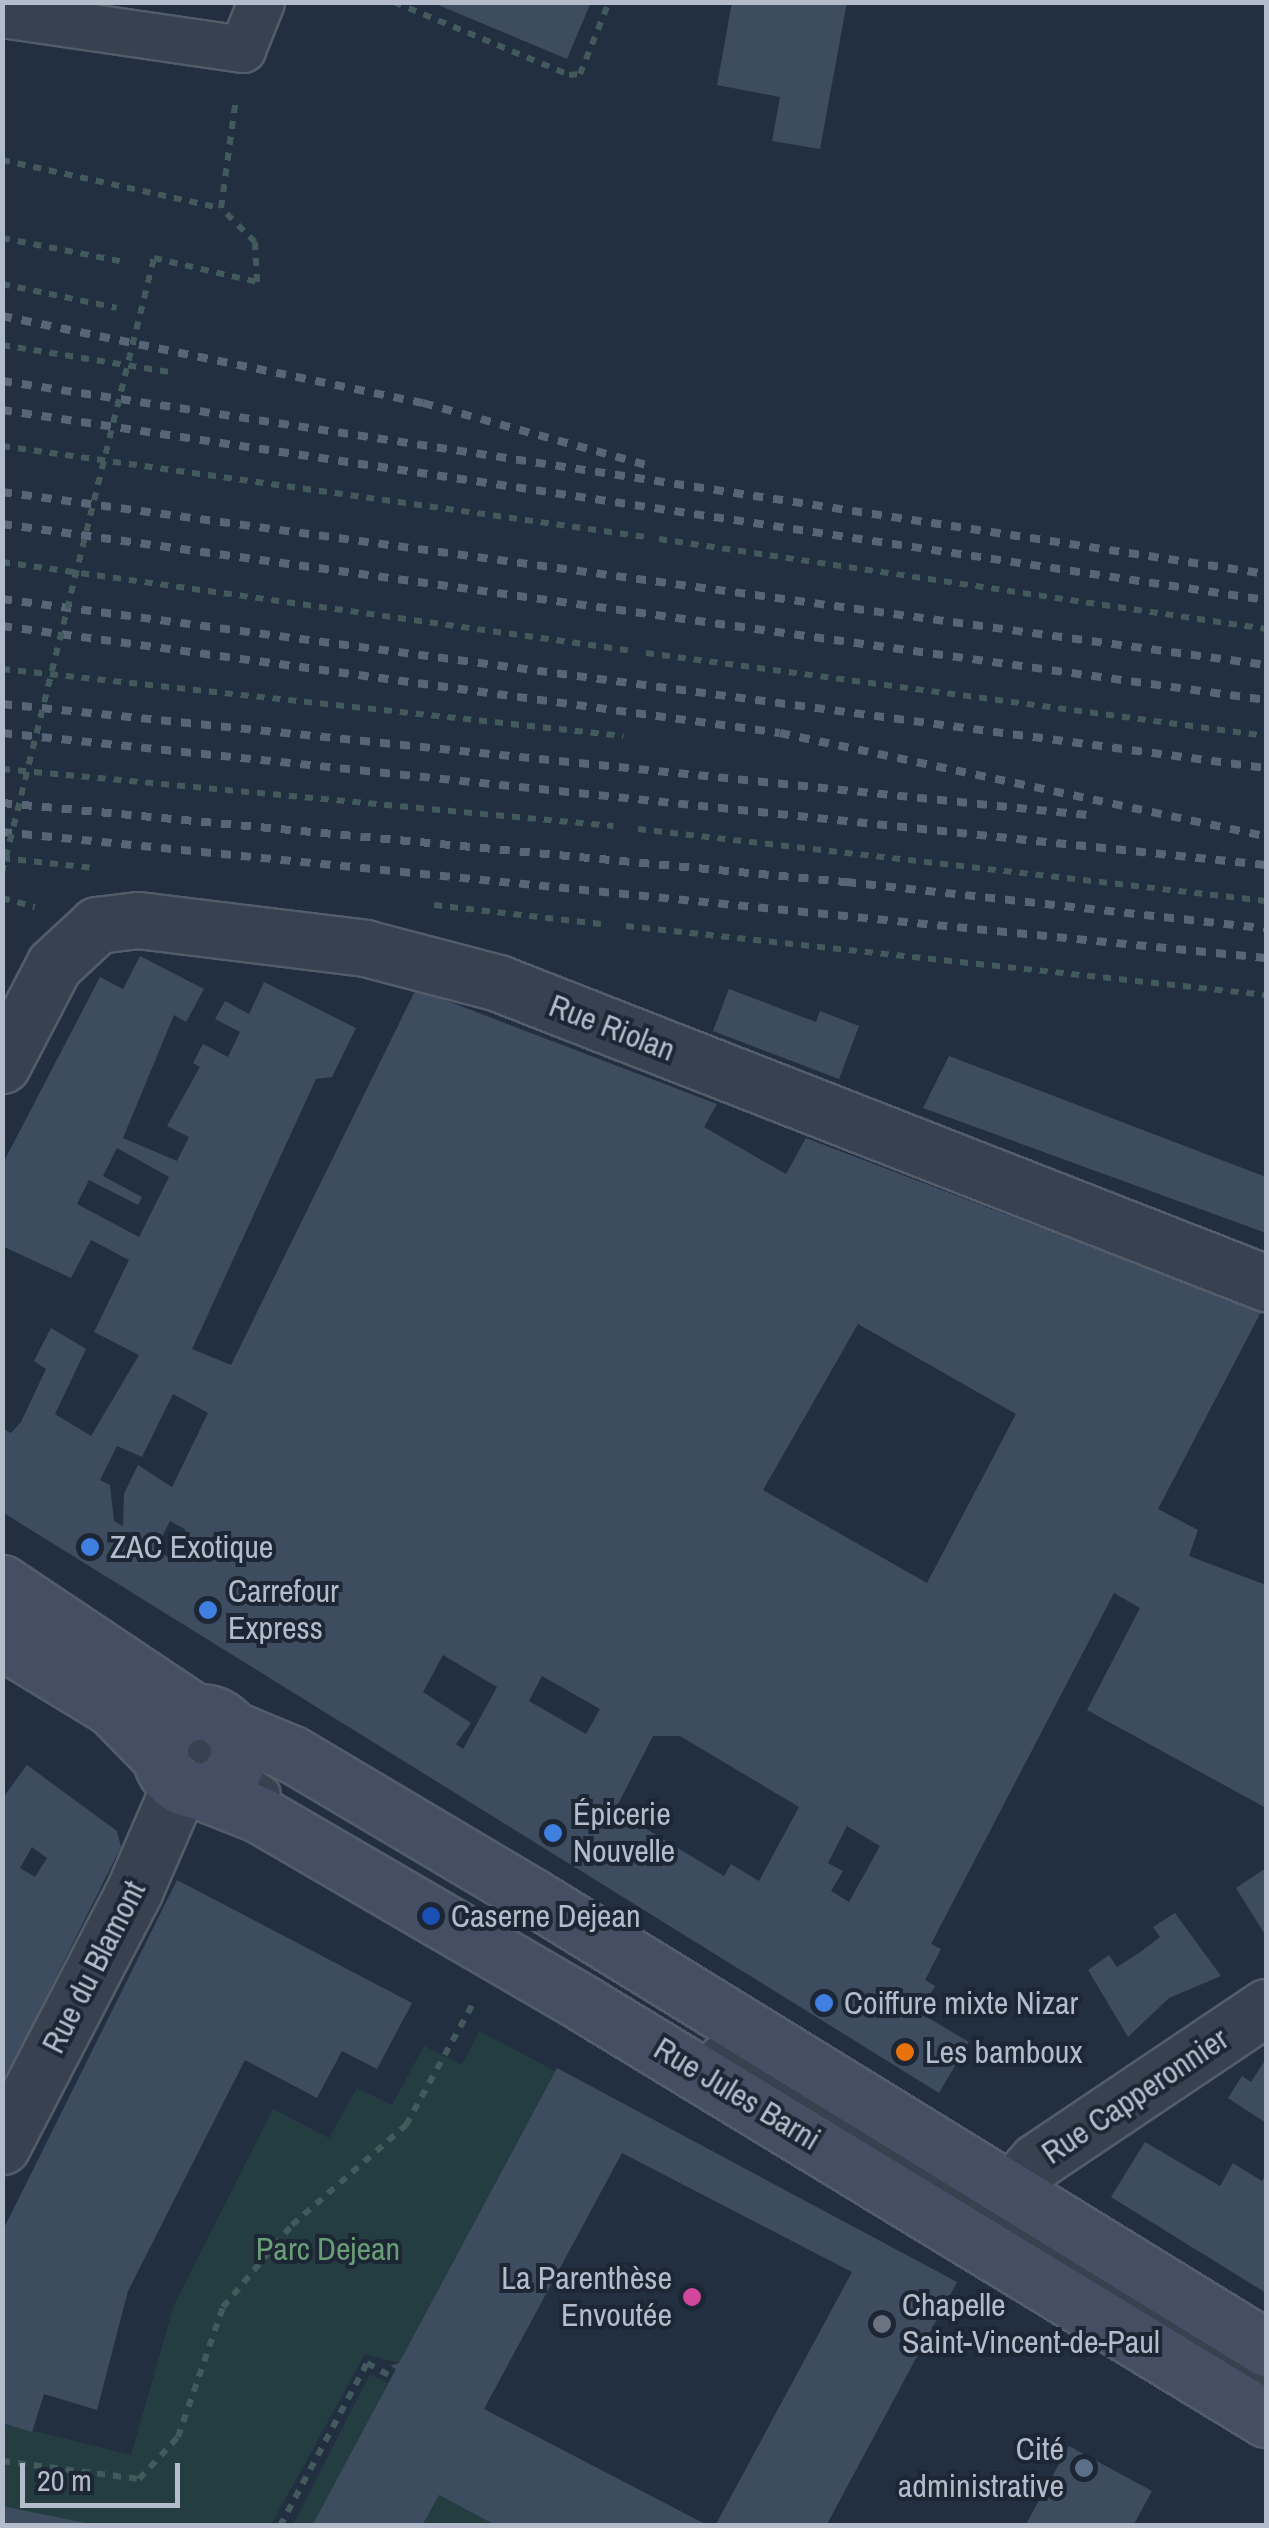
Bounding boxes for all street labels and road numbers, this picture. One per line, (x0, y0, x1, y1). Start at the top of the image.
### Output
street label: Rue Riolan (544, 987, 680, 1069)
street label: Rue du Blamont (34, 1874, 154, 2060)
street label: Rue Capperonnier (1035, 2020, 1235, 2172)
street label: Rue Jules Barni (647, 2029, 827, 2159)

